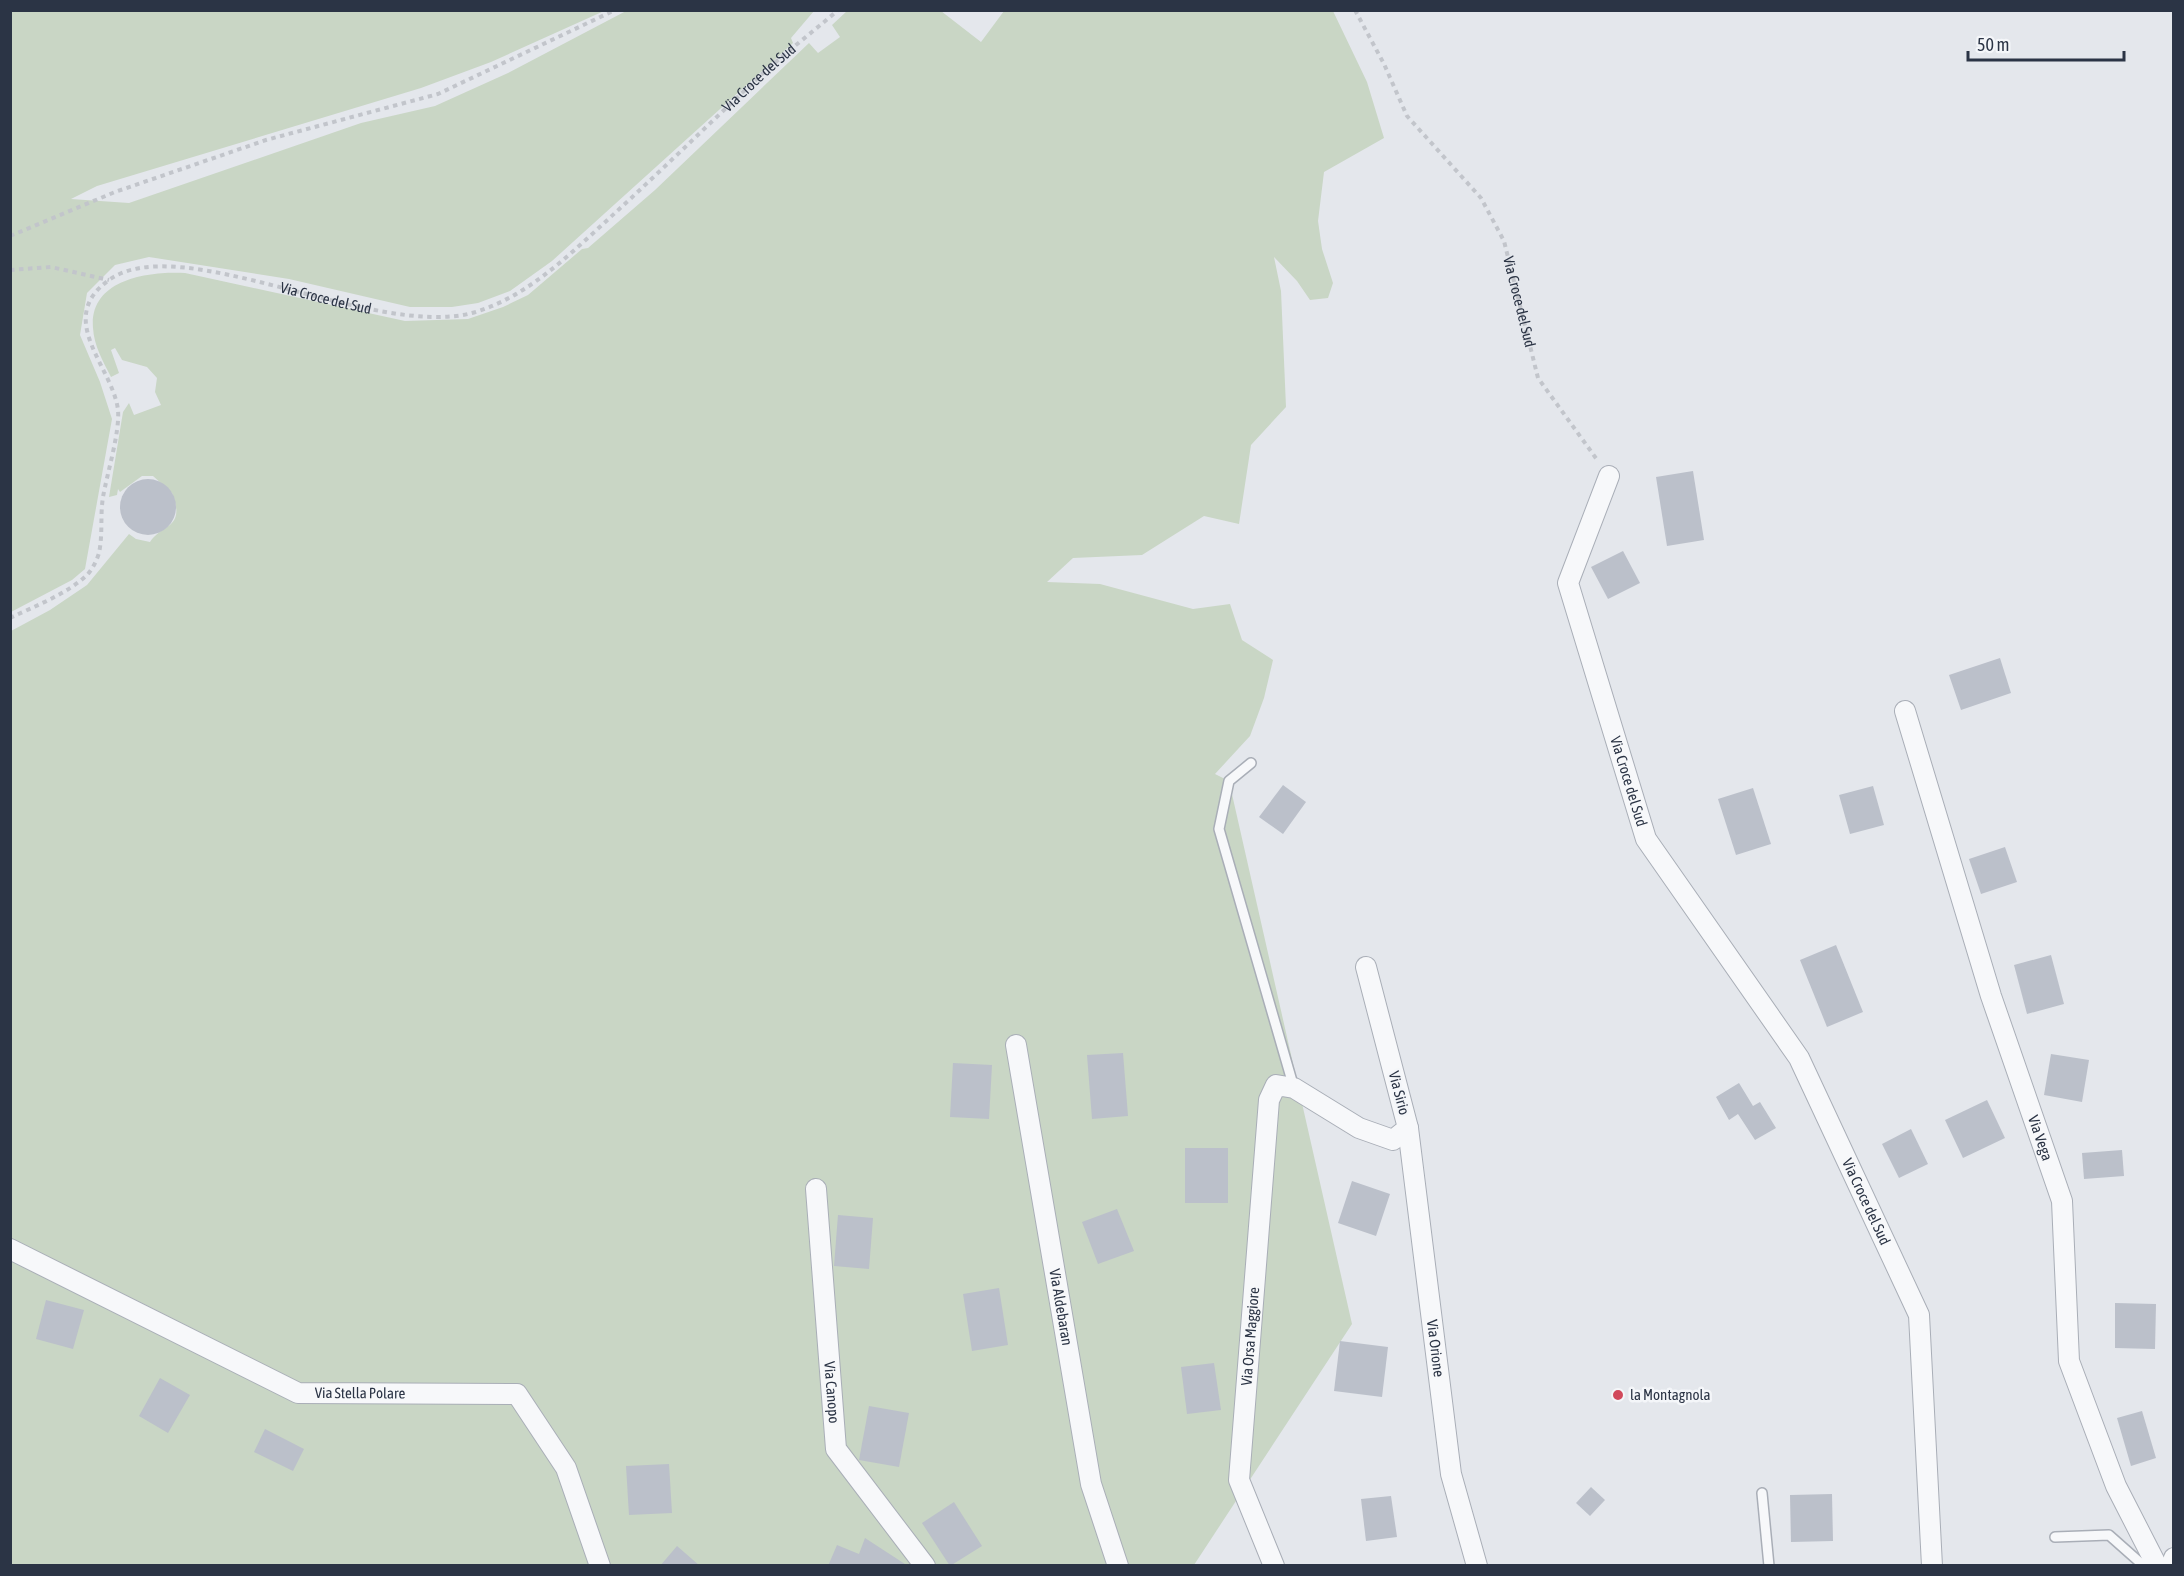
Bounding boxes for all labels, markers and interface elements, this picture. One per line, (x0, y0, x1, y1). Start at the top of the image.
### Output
scale bar (1968, 24, 2124, 62)
text: 50 m (1977, 34, 2009, 55)
street label: Via Croce del Sud (718, 40, 799, 115)
street label: Via Croce del Sud (1500, 254, 1539, 349)
street label: Via Croce del Sud (279, 279, 373, 317)
street label: Via Croce del Sud (1607, 734, 1651, 828)
street label: Via Sirio (1386, 1069, 1413, 1117)
street label: Via Vega (2025, 1113, 2056, 1163)
street label: Via Croce del Sud (1839, 1156, 1894, 1247)
street label: Via Aldebaran (1046, 1267, 1076, 1347)
street label: Via Orsa Maggiore (1237, 1286, 1262, 1386)
street label: Via Orione (1424, 1319, 1448, 1378)
street label: Via Canopo (821, 1361, 843, 1424)
street label: Via Stella Polare (315, 1384, 406, 1401)
place label: la Montagnola (1630, 1386, 1710, 1403)
marker: la Montagnola (1611, 1388, 1625, 1402)

